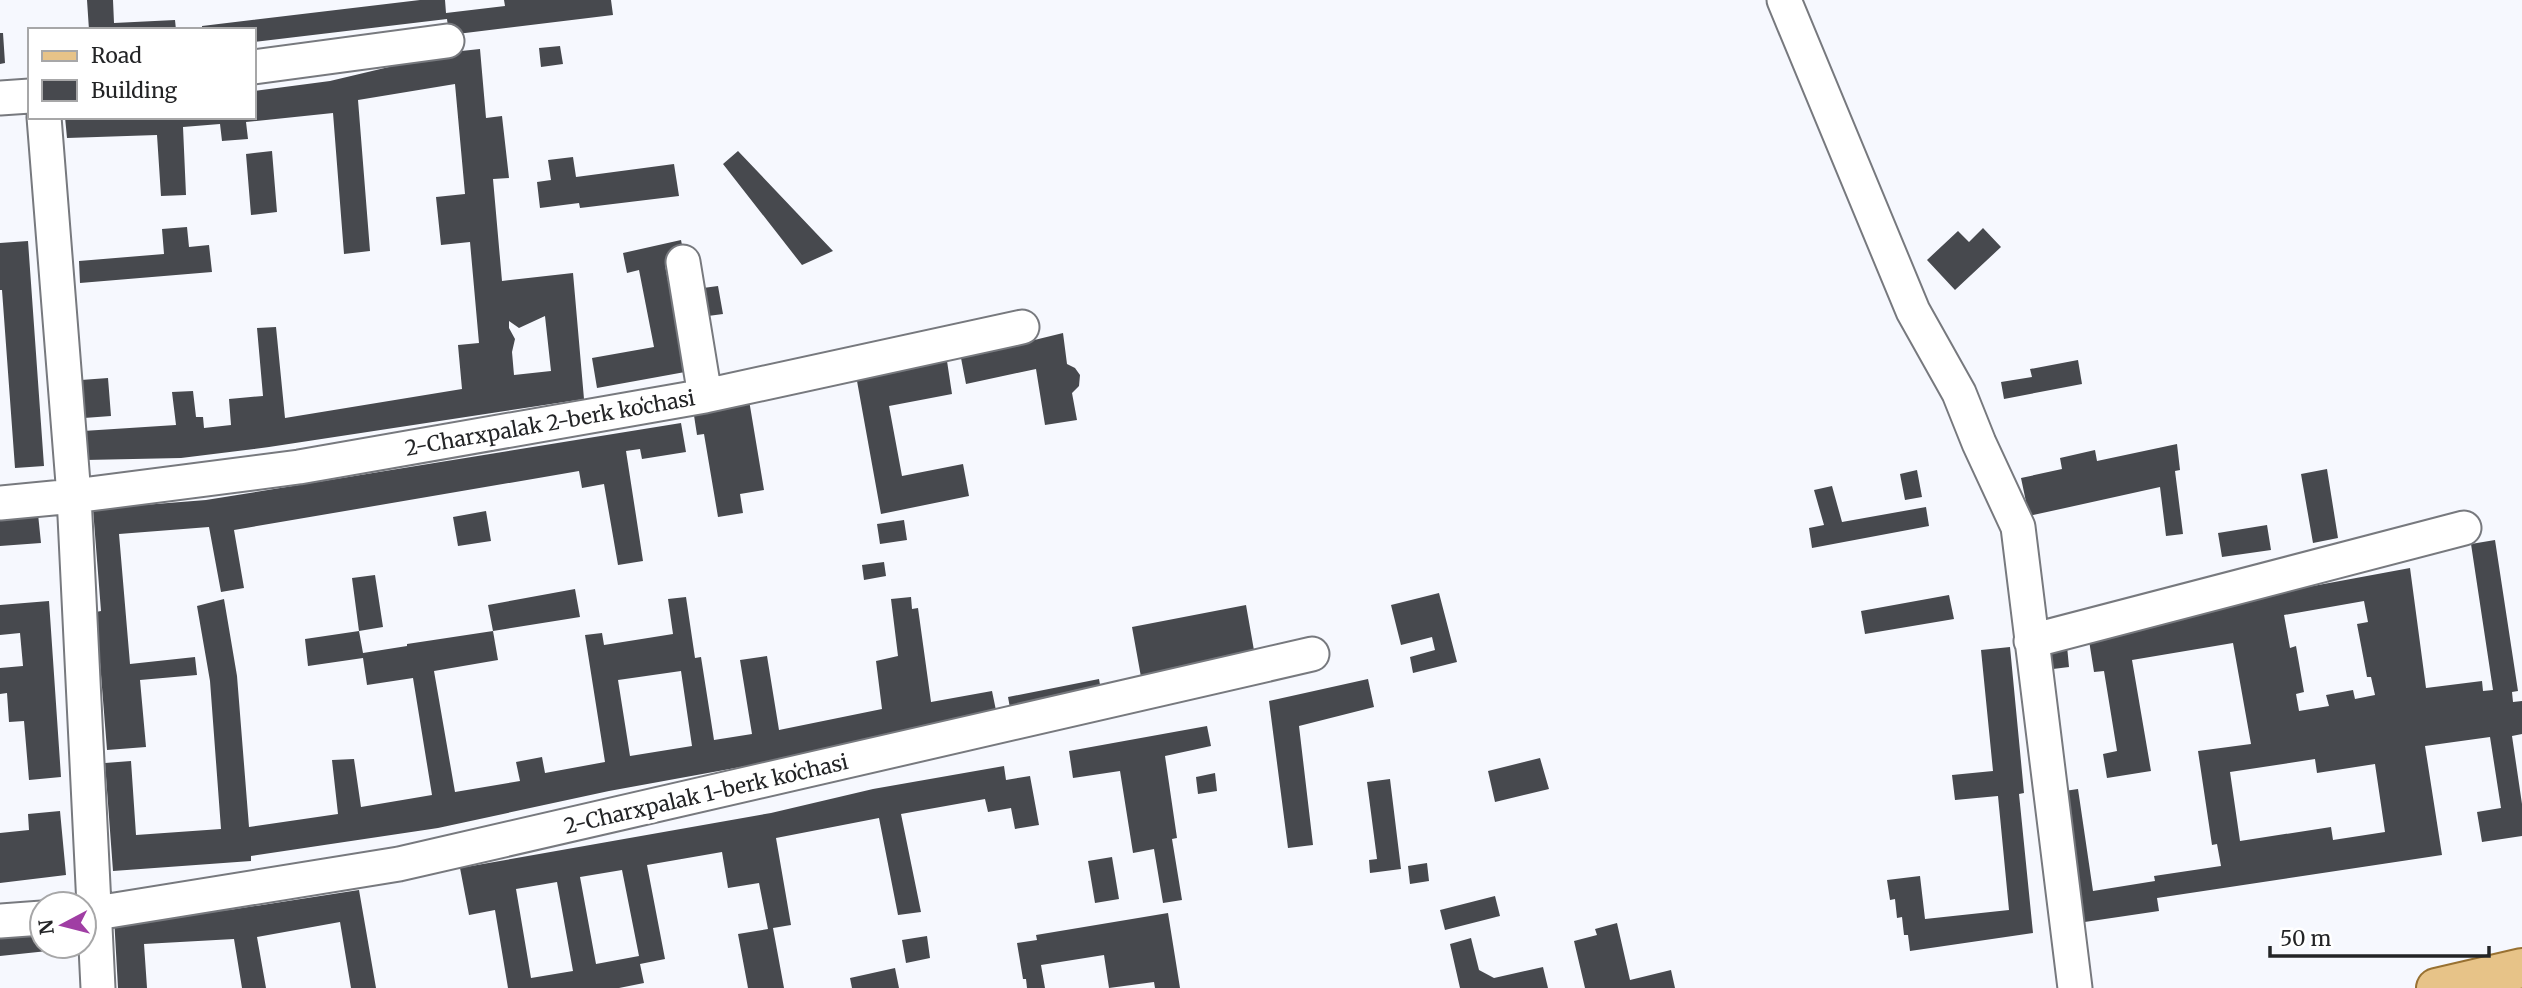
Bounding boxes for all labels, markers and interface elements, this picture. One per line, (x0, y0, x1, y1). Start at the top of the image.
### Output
legend (28, 28, 256, 119)
text: Road (91, 42, 142, 69)
text: Building (91, 77, 178, 104)
street label: 2-Charxpalak 2-berk koʻchasi (403, 384, 697, 462)
street label: 2-Charxpalak 1-berk koʻchasi (561, 748, 851, 840)
north arrow (28, 890, 98, 960)
scale bar (2270, 914, 2489, 958)
text: N (33, 918, 59, 936)
text: 50 m (2280, 925, 2331, 952)

